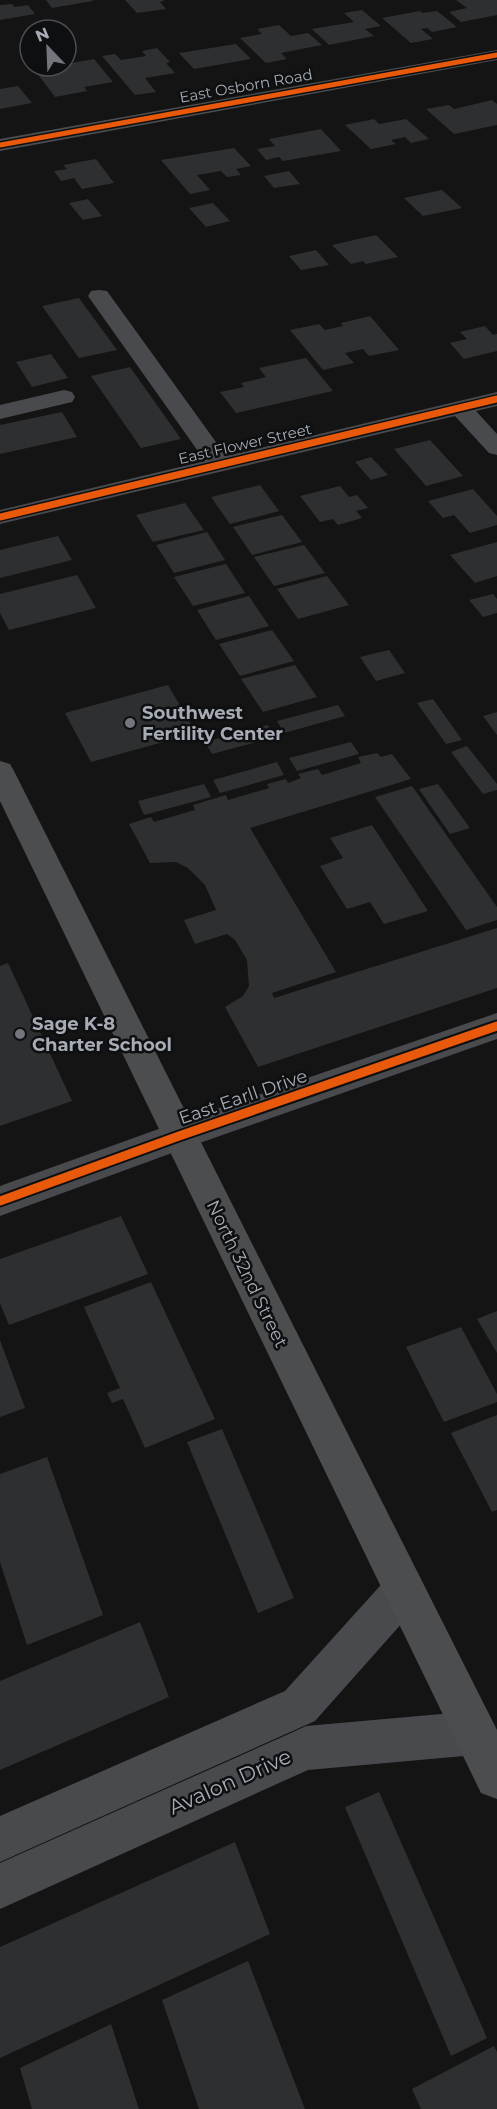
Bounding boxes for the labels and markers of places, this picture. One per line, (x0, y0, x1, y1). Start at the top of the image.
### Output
place label: Southwest Fertility Center (142, 702, 283, 745)
marker: Southwest Fertility Center (123, 716, 137, 730)
place label: Sage K-8 Charter School (32, 1013, 172, 1056)
marker: Sage K-8 Charter School (13, 1027, 27, 1041)

